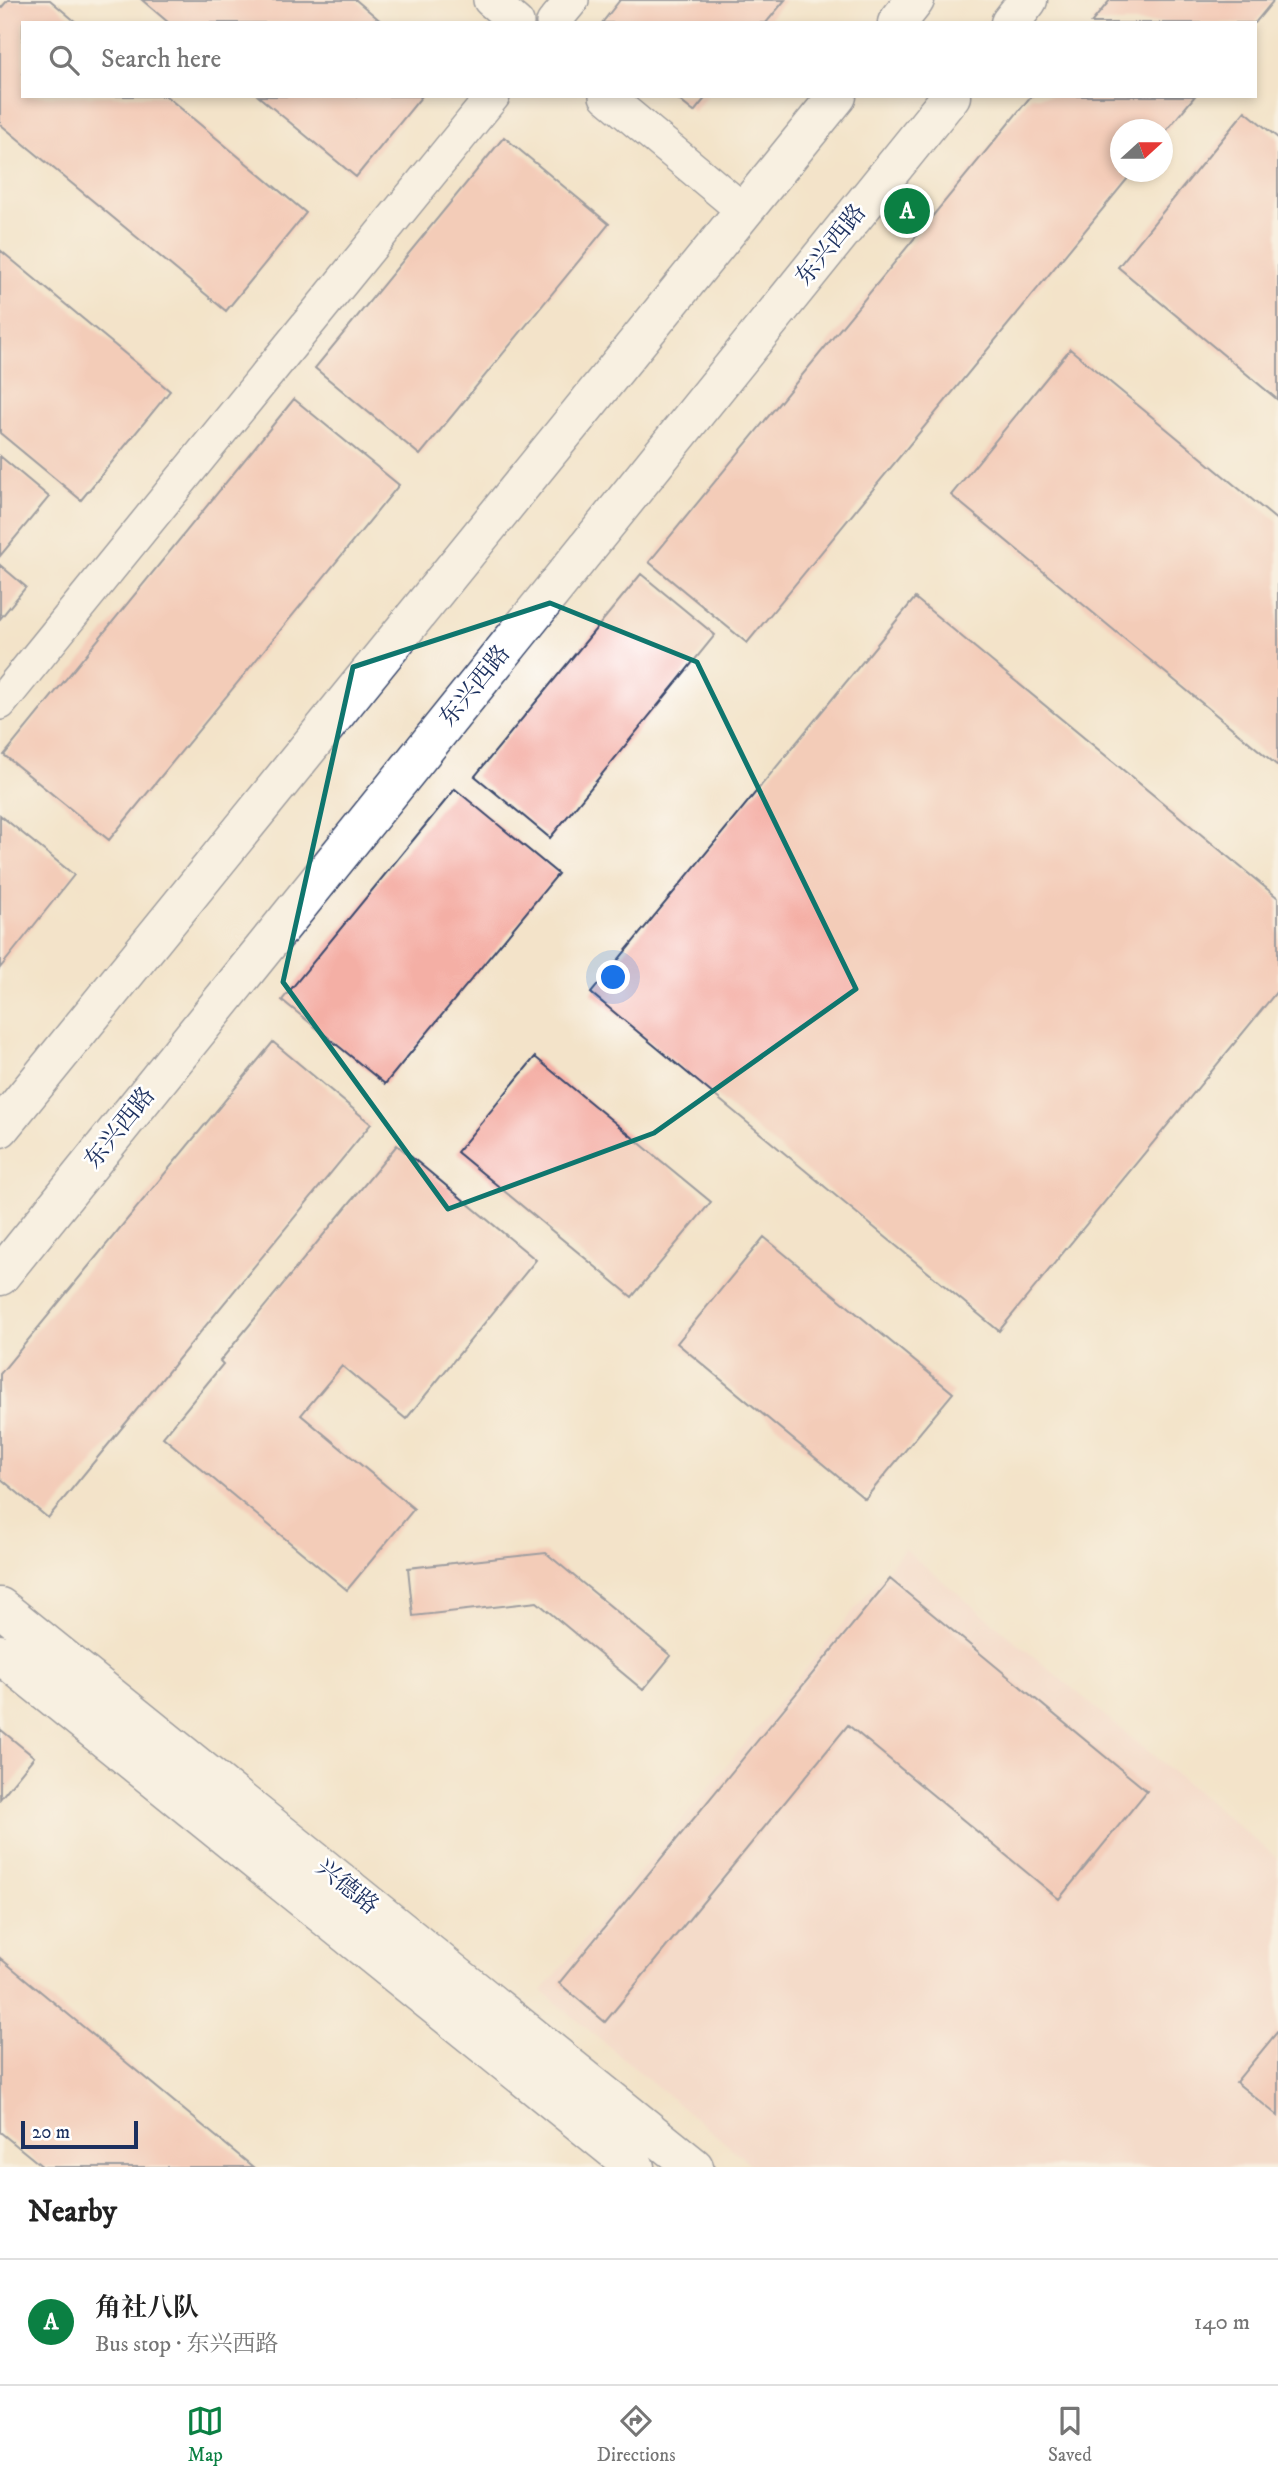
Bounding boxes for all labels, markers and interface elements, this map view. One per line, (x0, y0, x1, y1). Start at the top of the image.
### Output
search box (21, 21, 1257, 98)
icon: search (45, 41, 83, 79)
text: Search here (101, 43, 221, 76)
north arrow (1110, 119, 1173, 182)
pin: A (884, 185, 930, 237)
street label: 东兴西路 (789, 198, 873, 292)
street label: 东兴西路 (433, 639, 517, 733)
your location (596, 960, 630, 994)
street label: 东兴西路 (78, 1081, 162, 1175)
street label: 兴德路 (310, 1853, 384, 1921)
scale bar (21, 2118, 138, 2150)
text: 20 m (32, 2121, 70, 2144)
text: Nearby (28, 2194, 117, 2231)
text: 角社八队 (95, 2292, 199, 2325)
text: A (44, 2308, 58, 2337)
text: 140 m (1194, 2308, 1250, 2337)
text: Bus stop · 东兴西路 (95, 2330, 278, 2359)
tab: Map (186, 2402, 224, 2467)
tab: Directions (597, 2402, 676, 2467)
tab: Saved (1048, 2402, 1092, 2467)

